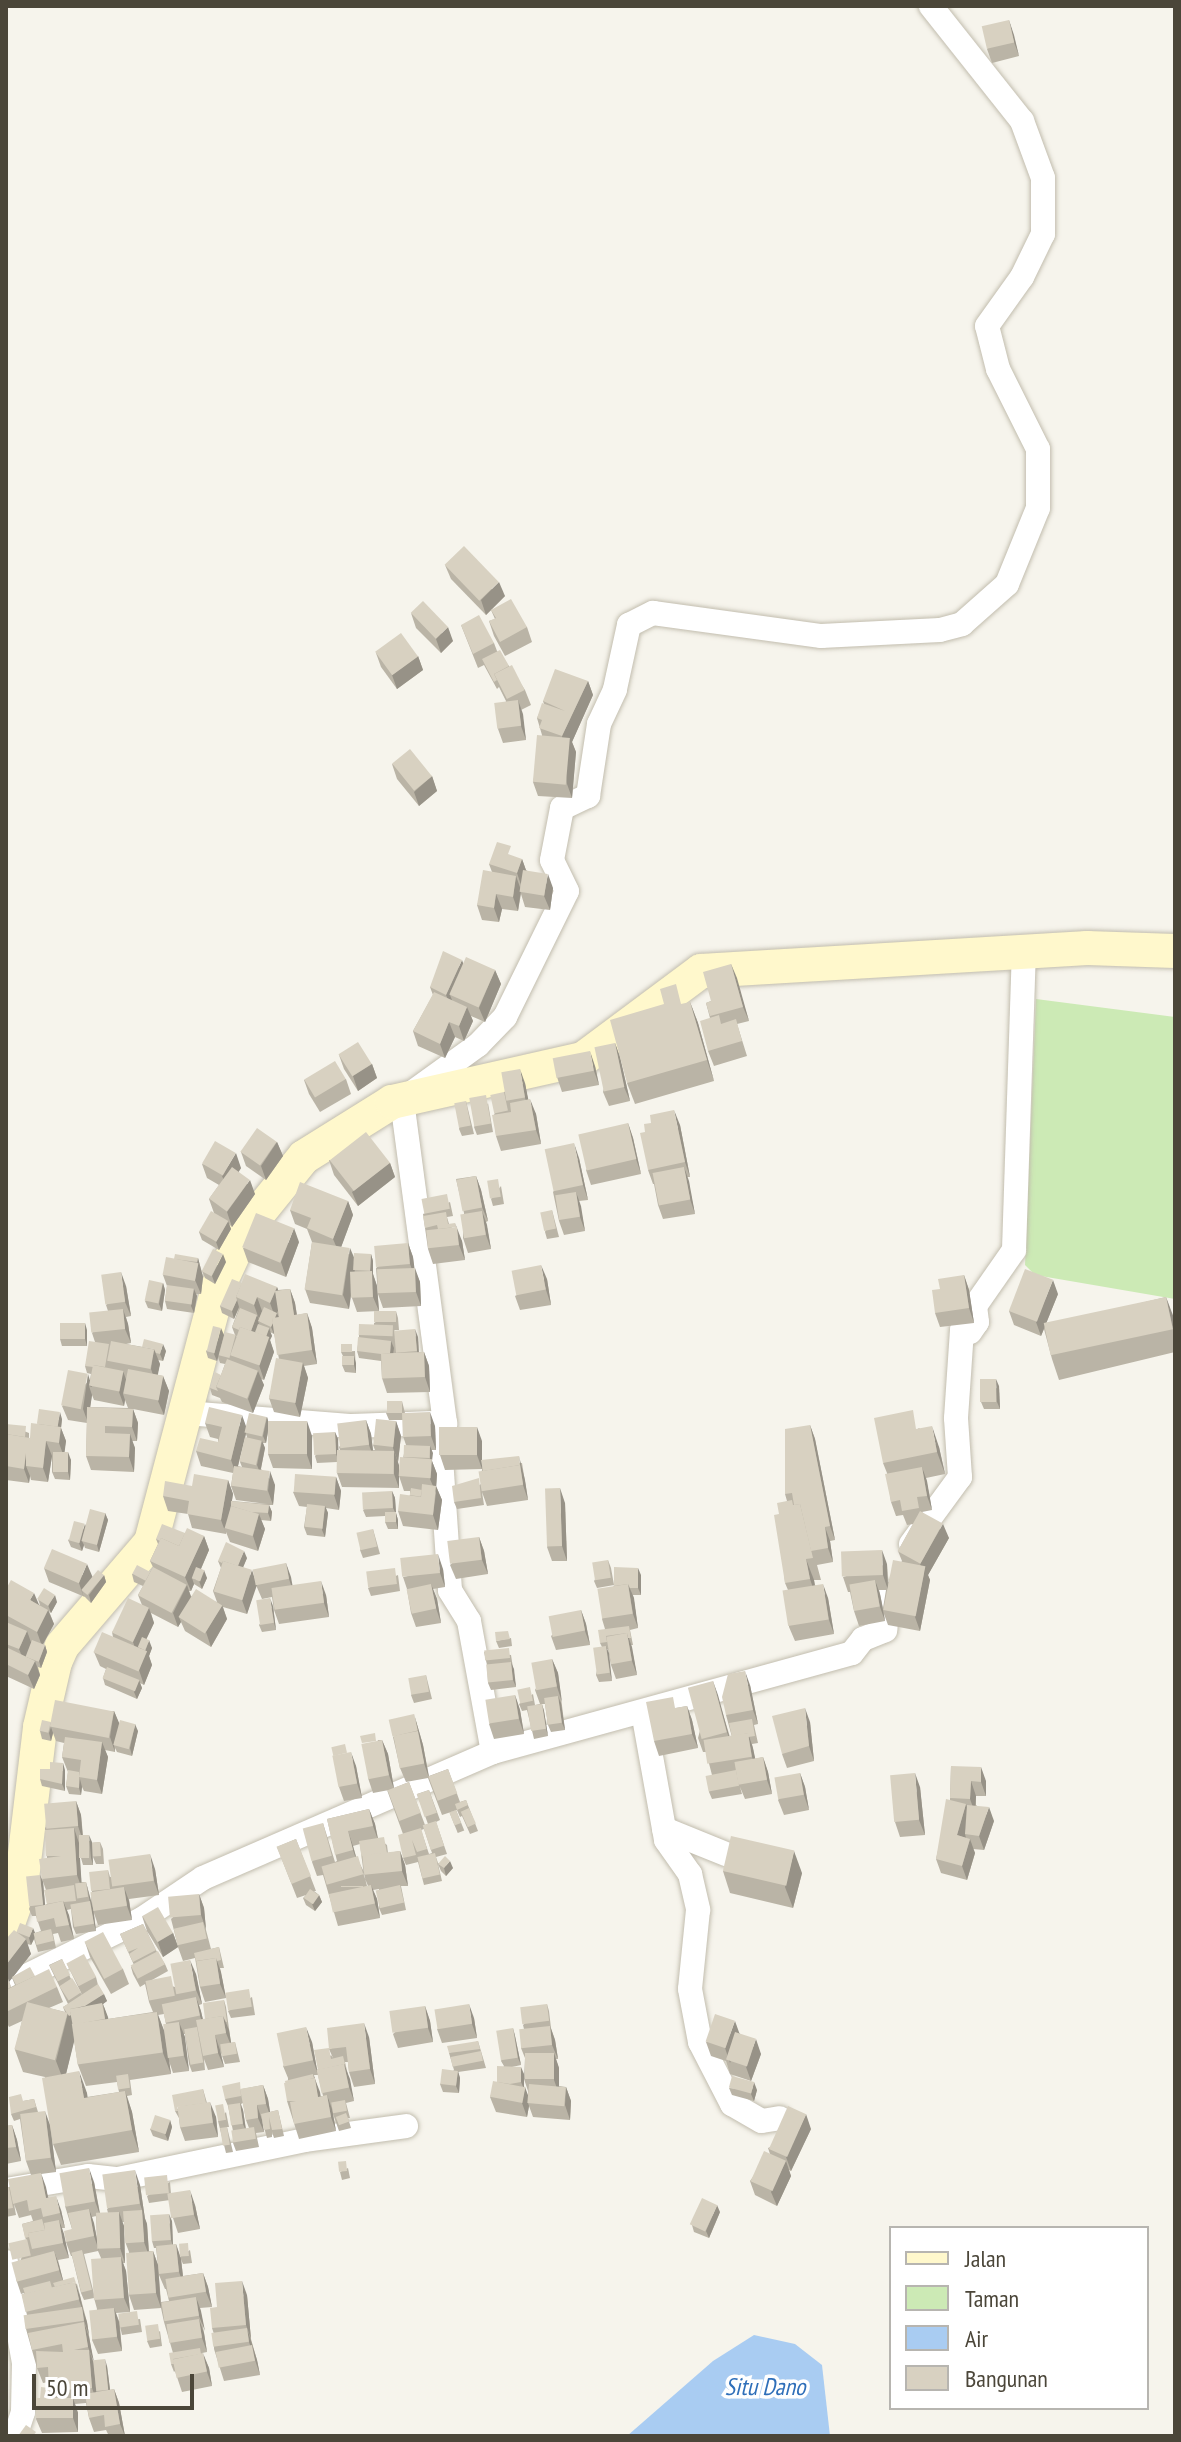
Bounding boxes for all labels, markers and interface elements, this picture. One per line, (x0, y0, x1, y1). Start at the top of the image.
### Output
legend (889, 2226, 1149, 2410)
text: Jalan (965, 2243, 1006, 2274)
text: Taman (965, 2283, 1019, 2314)
text: Air (965, 2323, 988, 2354)
scale bar (36, 2358, 198, 2408)
text: Bangunan (965, 2363, 1048, 2394)
text: 50 m (46, 2372, 88, 2403)
water label: Situ Dano (725, 2373, 805, 2401)

